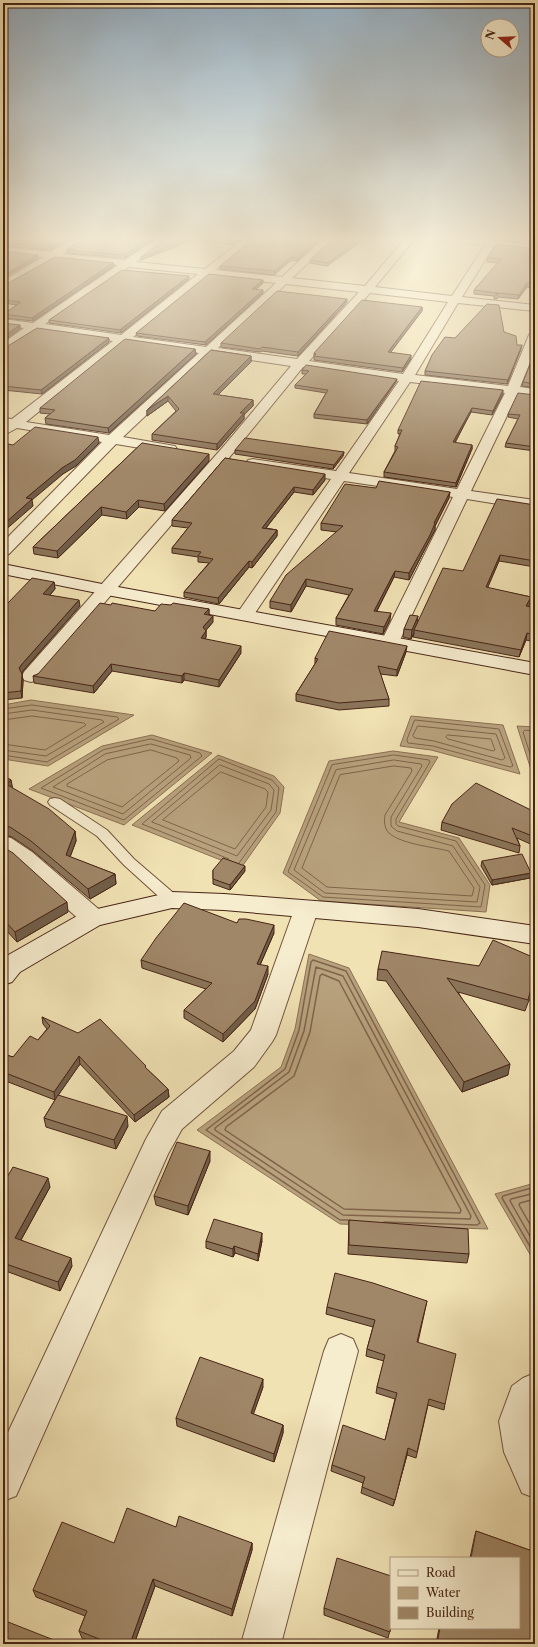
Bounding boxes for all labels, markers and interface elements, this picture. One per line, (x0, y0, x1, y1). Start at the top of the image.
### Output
north arrow (480, 18, 520, 58)
text: N (482, 28, 499, 42)
legend (390, 1557, 520, 1629)
text: Road (426, 1565, 456, 1580)
text: Water (425, 1585, 460, 1600)
text: Building (426, 1605, 474, 1620)

